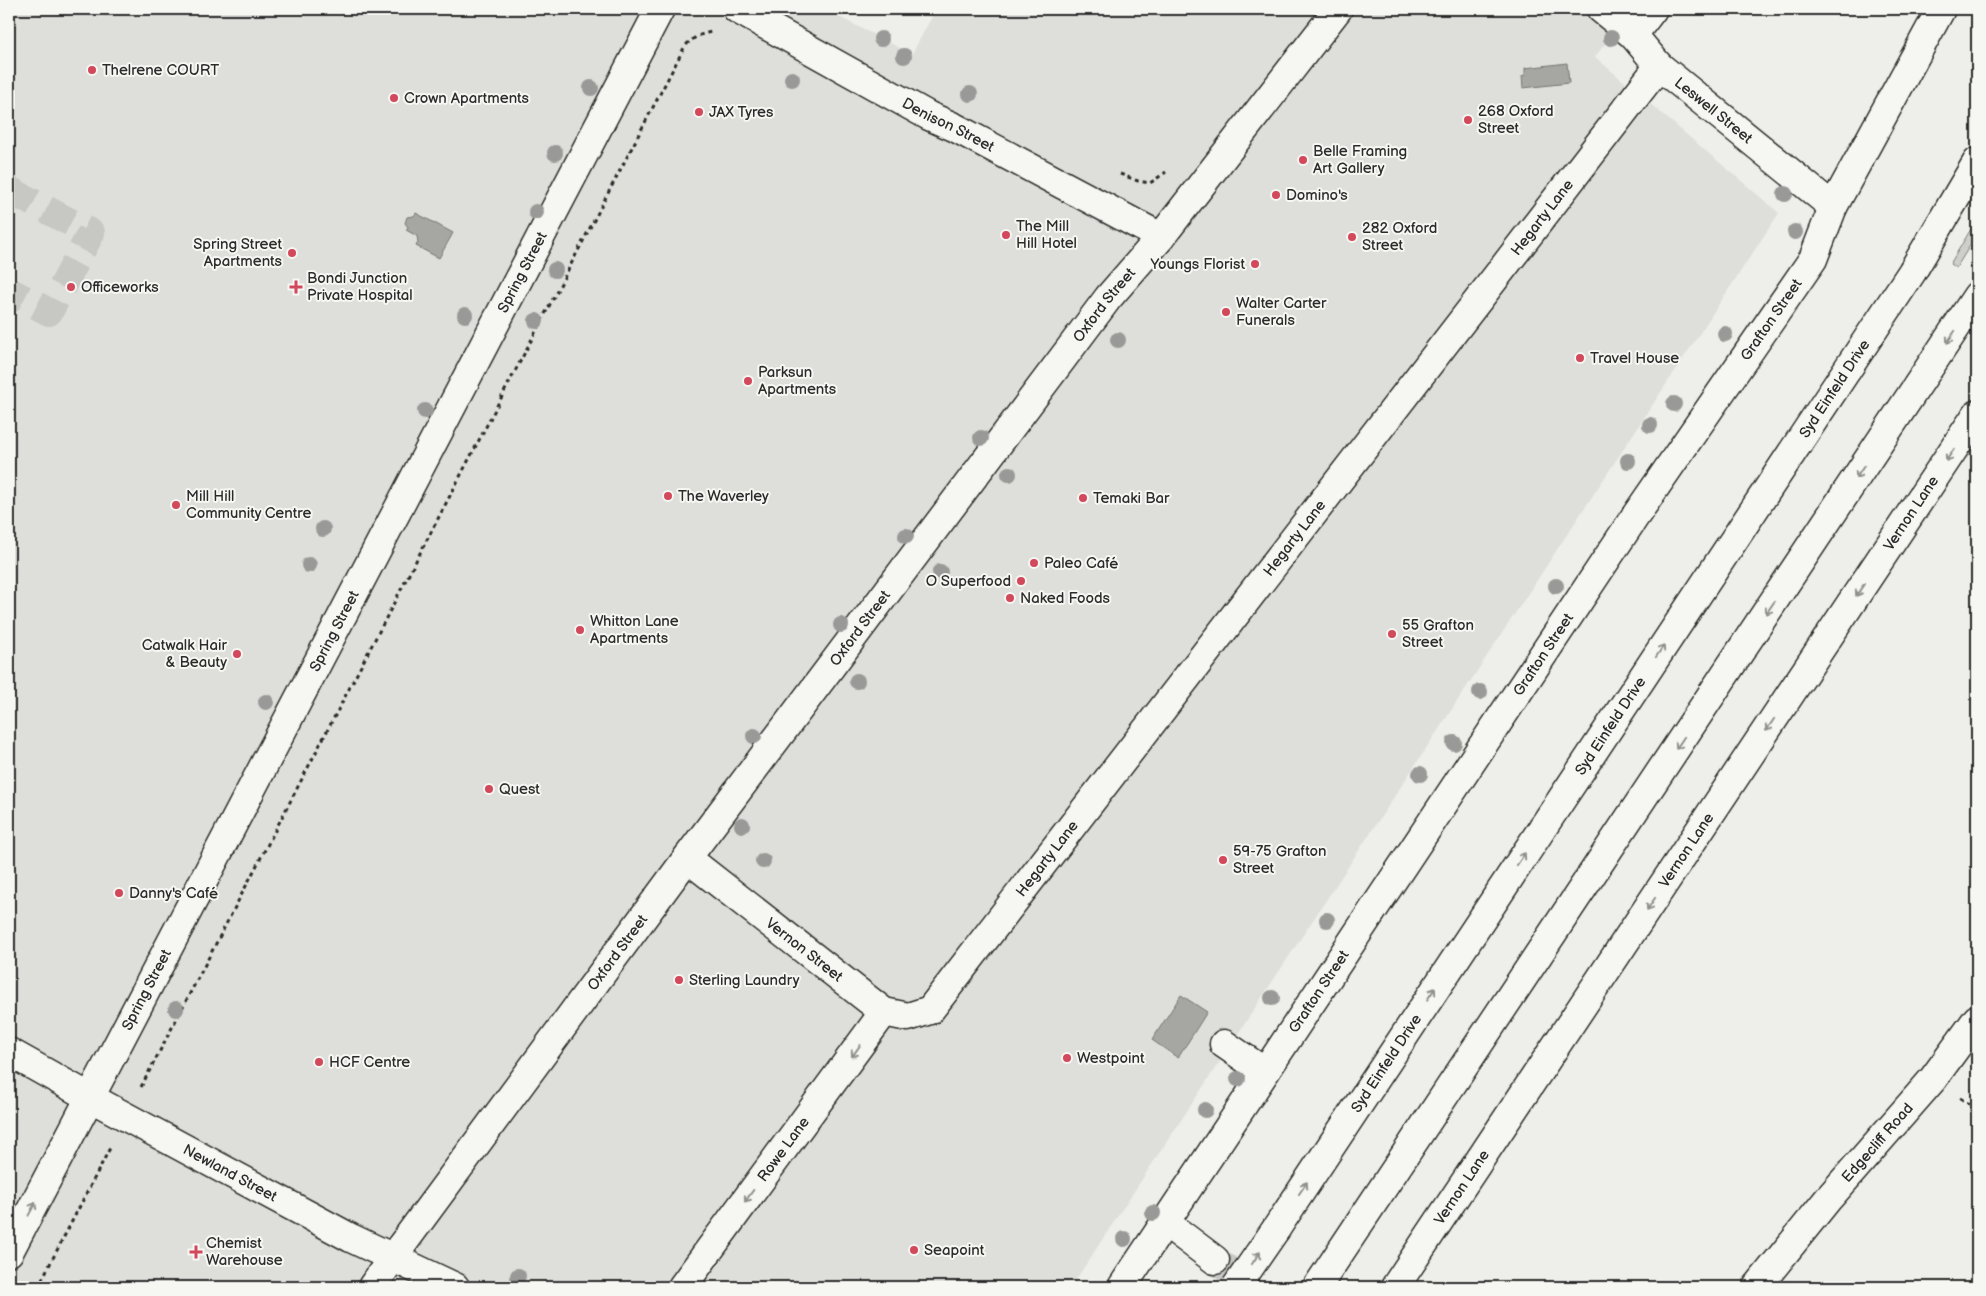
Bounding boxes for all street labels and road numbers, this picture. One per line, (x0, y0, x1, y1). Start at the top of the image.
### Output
street label: Leswell Street (1671, 73, 1757, 148)
street label: Denison Street (899, 93, 998, 156)
street label: Hegarty Lane (1507, 175, 1577, 259)
street label: Spring Street (493, 228, 551, 316)
street label: Oxford Street (1069, 263, 1140, 346)
street label: Grafton Street (1736, 275, 1806, 364)
street label: Syd Einfeld Drive (1795, 336, 1874, 442)
street label: Vernon Lane (1879, 472, 1943, 554)
street label: Hegarty Lane (1259, 496, 1330, 580)
street label: Oxford Street (825, 586, 895, 670)
street label: Spring Street (305, 587, 363, 675)
street label: Grafton Street (1509, 609, 1578, 699)
street label: Syd Einfeld Drive (1571, 673, 1650, 779)
street label: Vernon Lane (1654, 809, 1718, 891)
street label: Hegarty Lane (1012, 817, 1082, 900)
street label: Oxford Street (583, 910, 652, 994)
street label: Vernon Street (762, 914, 847, 986)
street label: Spring Street (117, 946, 176, 1034)
street label: Grafton Street (1284, 946, 1353, 1037)
street label: Syd Einfeld Drive (1347, 1010, 1426, 1116)
street label: Edgecliff Road (1837, 1099, 1917, 1186)
street label: Rowe Lane (753, 1113, 813, 1185)
street label: Newland Street (180, 1140, 281, 1206)
street label: Vernon Lane (1430, 1146, 1493, 1228)

